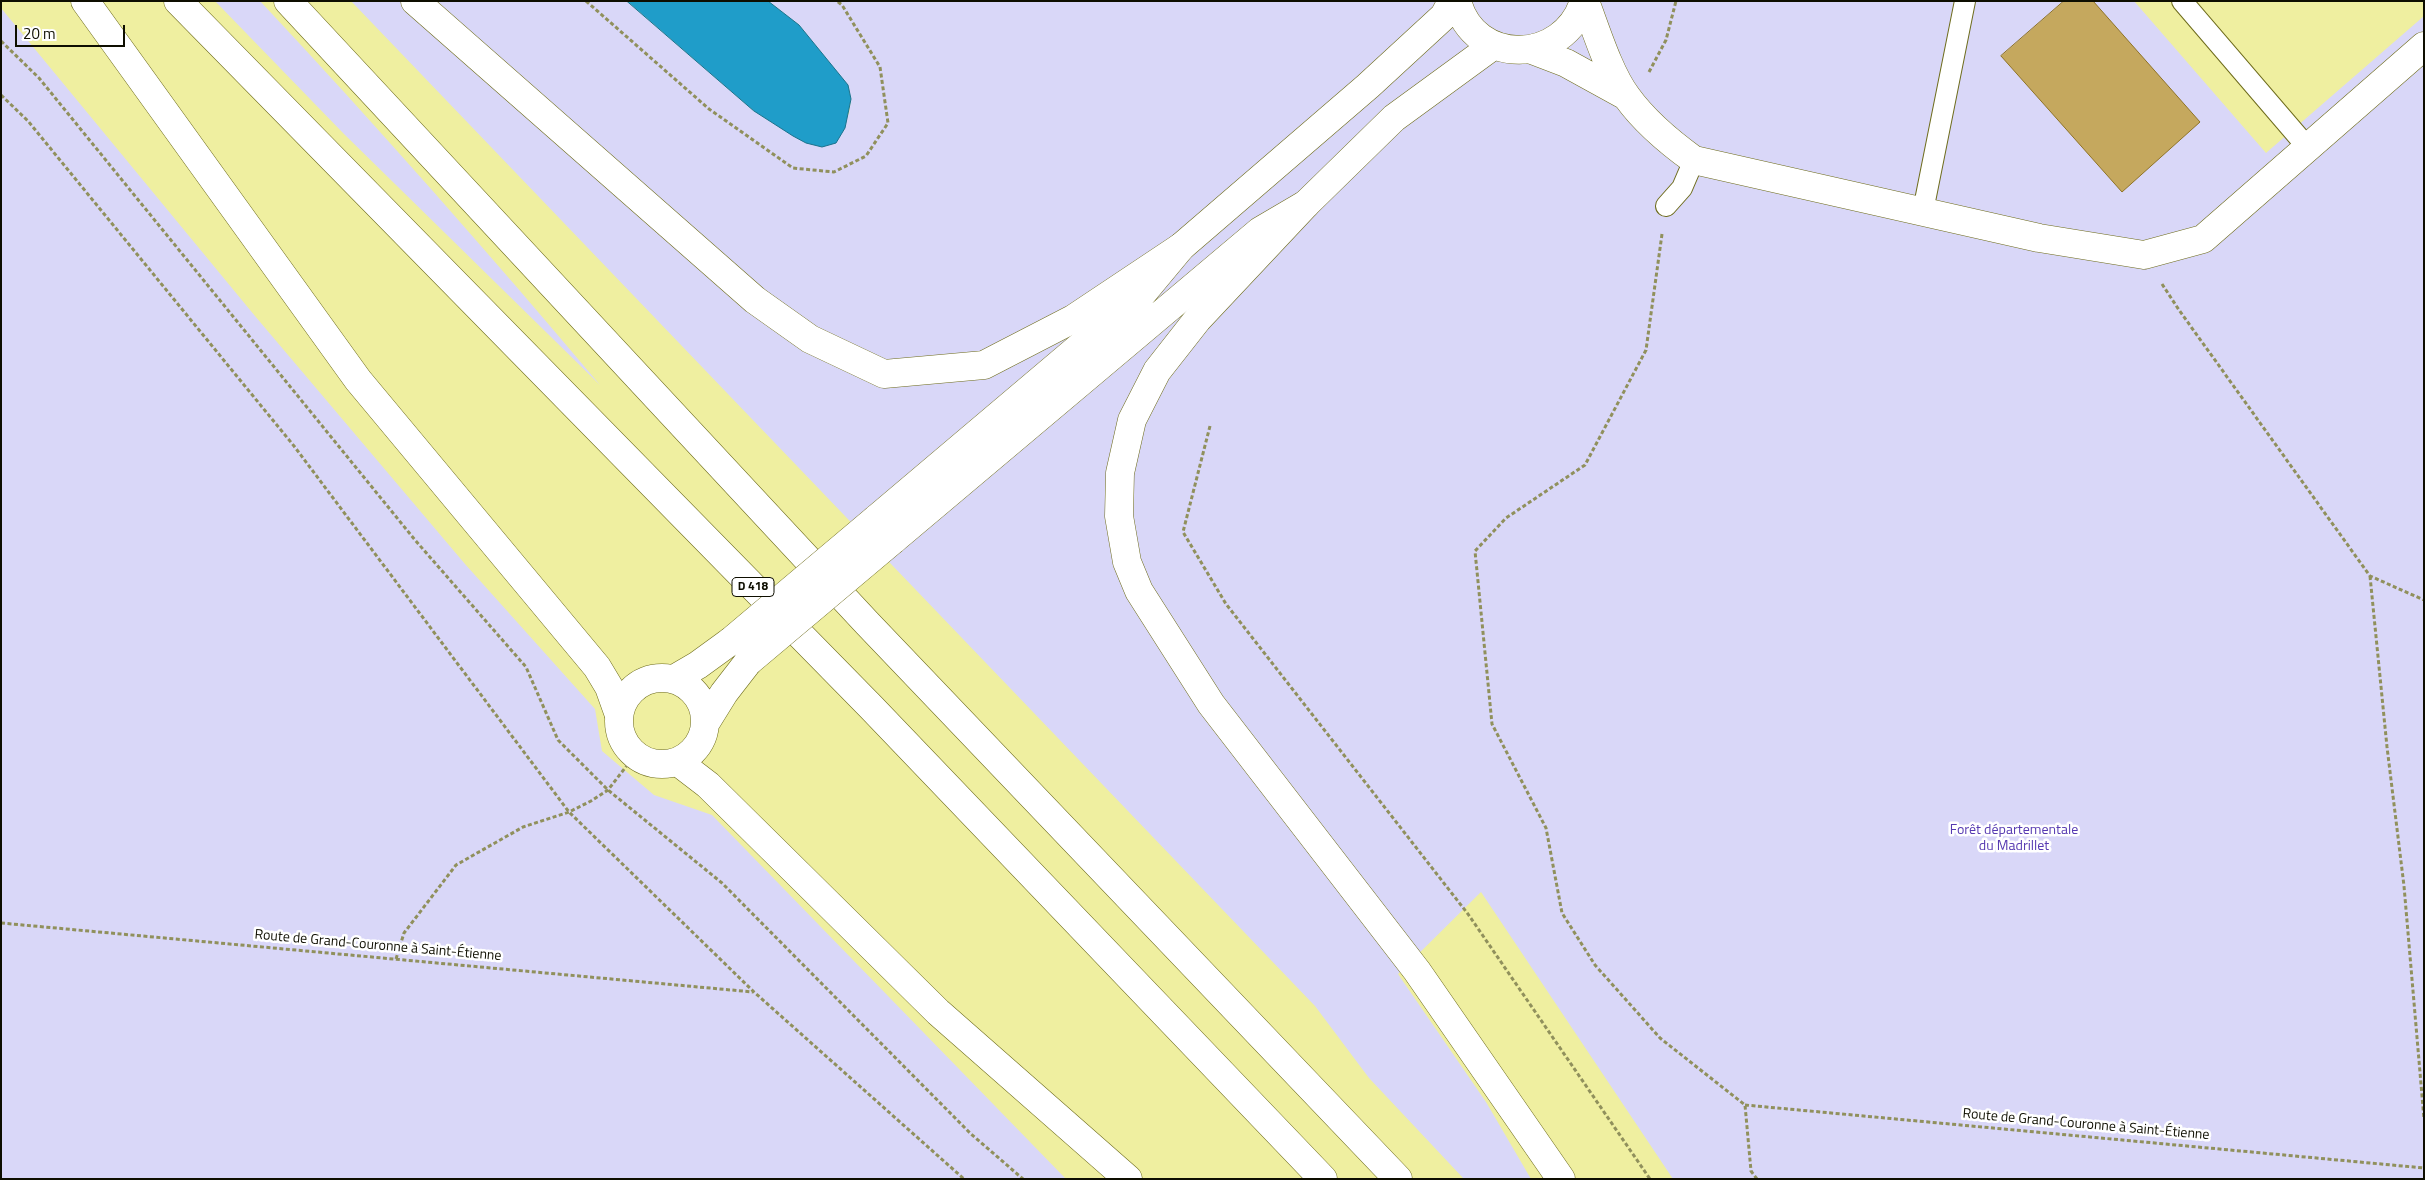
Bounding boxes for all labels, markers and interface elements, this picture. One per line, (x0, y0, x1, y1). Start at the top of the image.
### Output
scale bar (18, 15, 128, 47)
text: 20 m (23, 22, 56, 45)
road number: D 418 (732, 578, 774, 596)
park label: Forêt départementale du Madrillet (1950, 823, 2078, 856)
street label: Route de Grand-Couronne à Saint-Étienne (254, 927, 502, 965)
street label: Route de Grand-Couronne à Saint-Étienne (1962, 1106, 2210, 1144)

